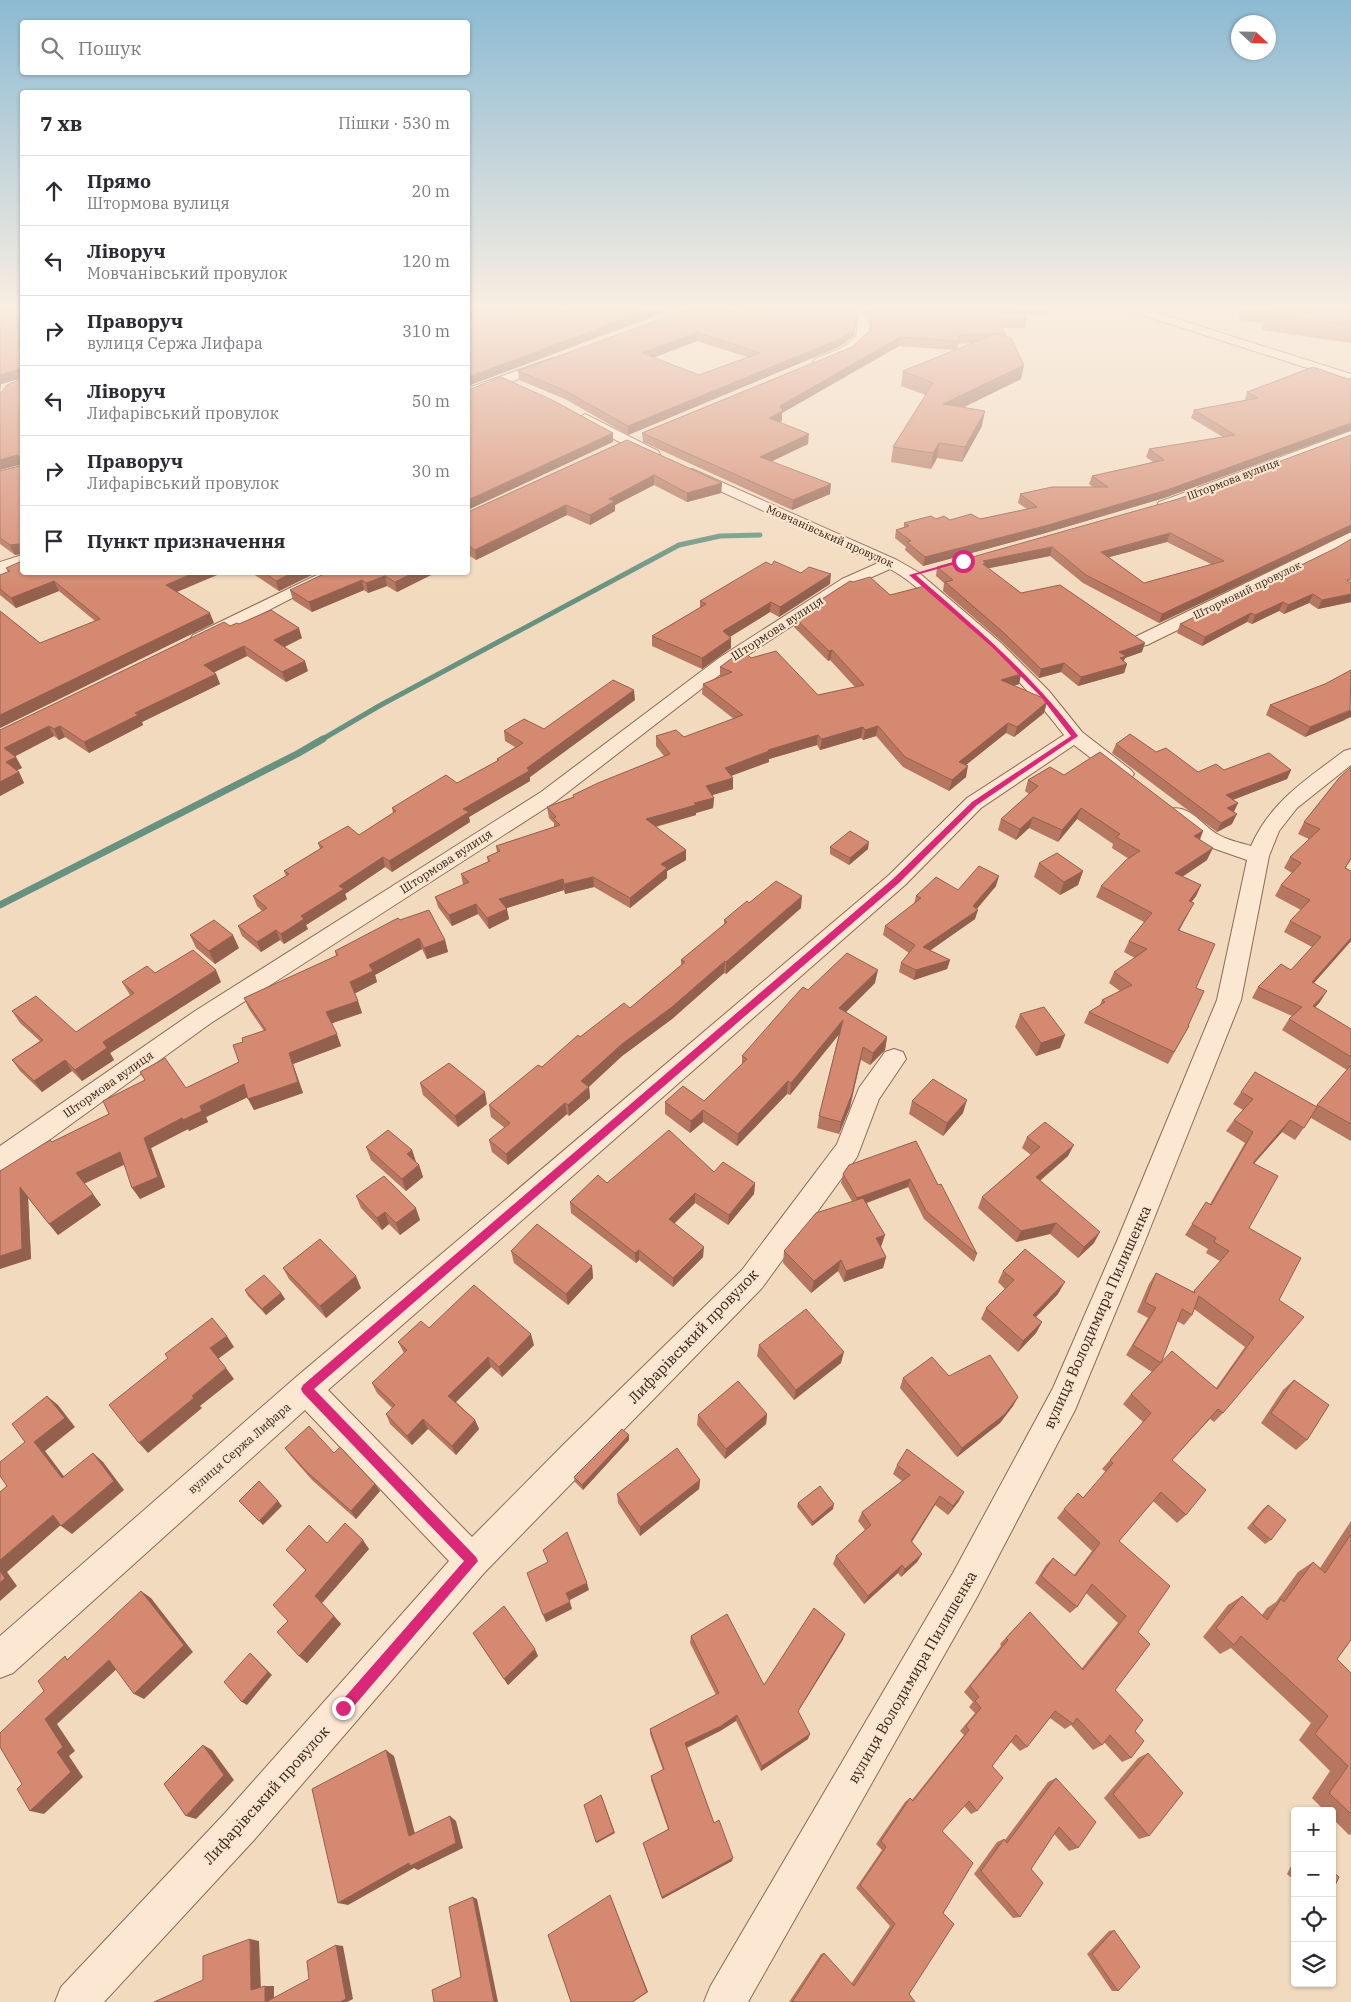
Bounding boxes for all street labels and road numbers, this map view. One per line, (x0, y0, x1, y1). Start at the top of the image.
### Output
street label: Штормова вулиця (1185, 455, 1281, 503)
street label: Мовчанівський провулок (764, 502, 896, 571)
street label: Штормовий провулок (1191, 557, 1304, 622)
street label: Штормова вулиця (728, 593, 826, 663)
street label: Штормова вулиця (397, 826, 495, 896)
street label: Штормова вулиця (60, 1047, 156, 1121)
street label: вулиця Володимира Пилишенка (1039, 1202, 1155, 1432)
street label: Лифарівський провулок (624, 1265, 762, 1407)
street label: вулиця Сержа Лифара (184, 1399, 294, 1497)
street label: вулиця Володимира Пилишенка (843, 1567, 981, 1787)
street label: Лифарівський провулок (199, 1722, 333, 1868)

